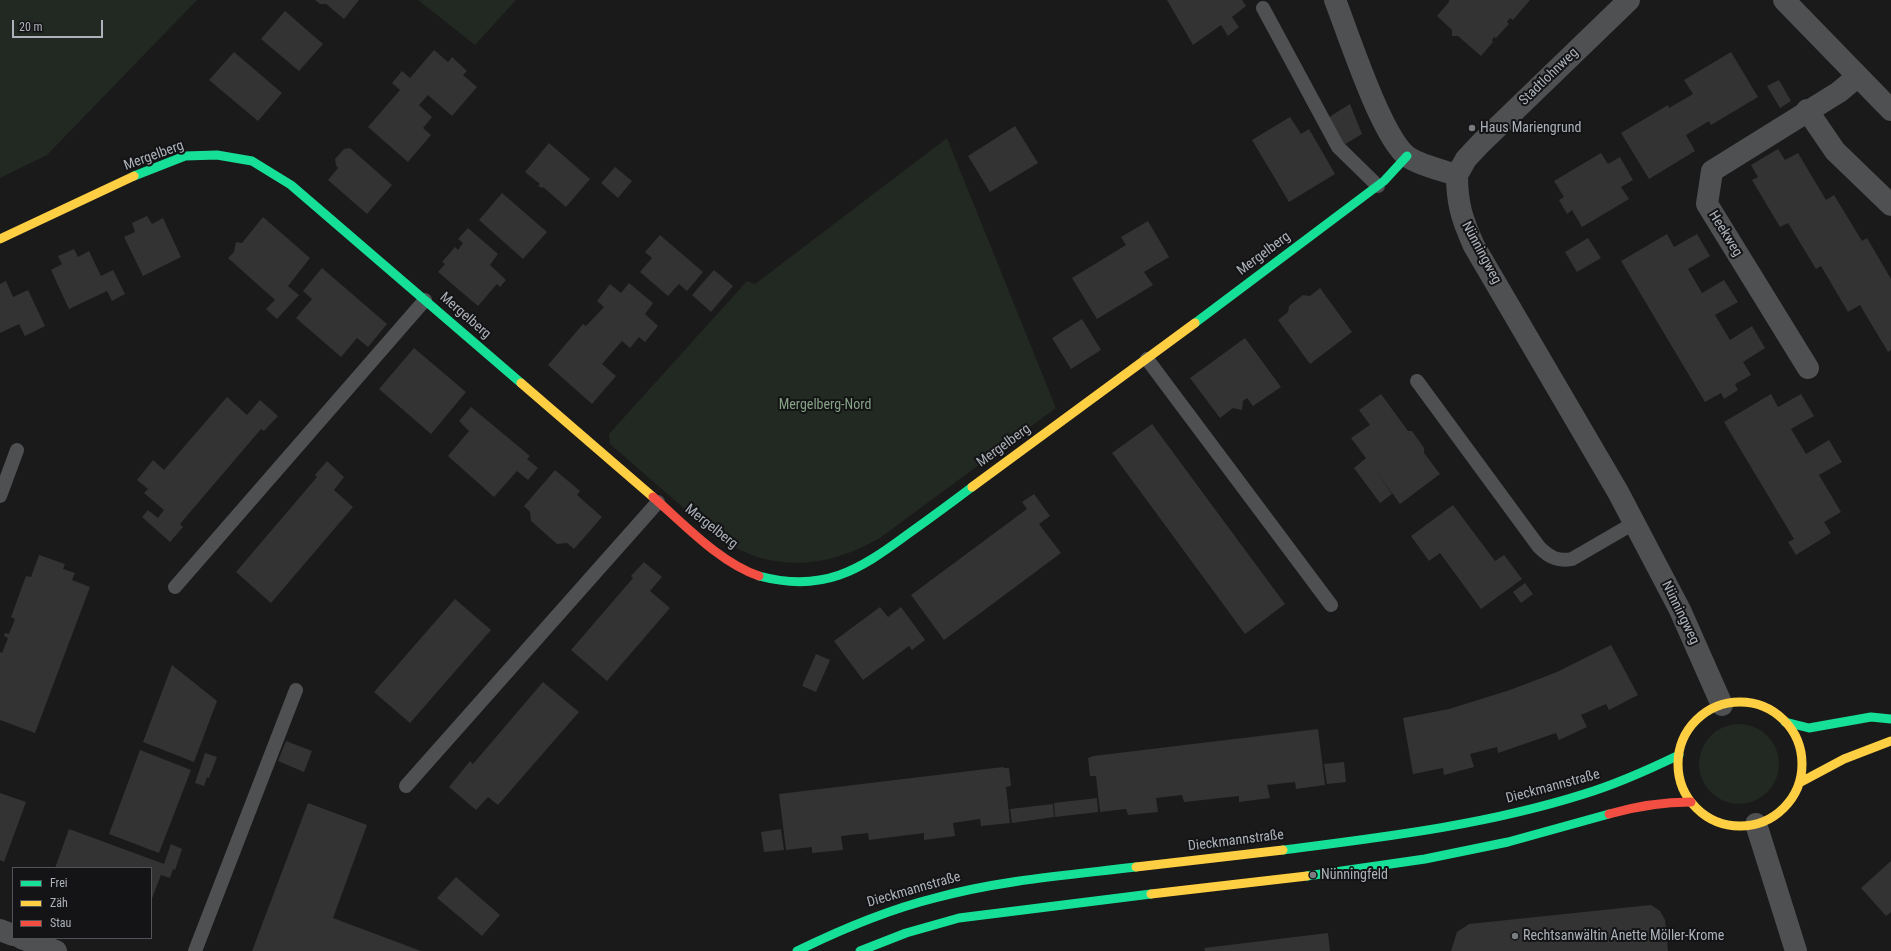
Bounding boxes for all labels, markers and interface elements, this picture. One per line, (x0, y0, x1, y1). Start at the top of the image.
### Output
scale bar (14, 12, 105, 38)
text: 20 m (19, 20, 43, 34)
street label: Stadtlohnweg (1516, 45, 1582, 109)
place label: Haus Mariengrund (1480, 120, 1582, 136)
marker: Haus Mariengrund (1467, 123, 1477, 133)
street label: Mergelberg (122, 137, 186, 175)
street label: Heekweg (1704, 208, 1746, 260)
street label: Nünningweg (1458, 219, 1504, 287)
street label: Mergelberg (1234, 228, 1294, 280)
street label: Mergelberg (436, 289, 494, 343)
park label: Mergelberg-Nord (779, 397, 871, 413)
street label: Mergelberg (974, 421, 1034, 471)
street label: Mergelberg (681, 501, 741, 553)
street label: Nünningweg (1657, 579, 1703, 647)
street label: Dieckmannstraße (1504, 766, 1602, 808)
street label: Dieckmannstraße (1187, 827, 1285, 855)
legend (12, 867, 152, 939)
place label: Nünningfeld (1321, 867, 1388, 883)
street label: Dieckmannstraße (865, 869, 963, 911)
marker: Nünningfeld (1308, 870, 1318, 880)
text: Frei (50, 876, 68, 890)
text: Zäh (50, 896, 68, 910)
text: Stau (50, 916, 71, 930)
place label: Rechtsanwältin Anette Möller-Krome (1523, 928, 1724, 944)
marker: Rechtsanwältin Anette Möller-Krome (1510, 931, 1520, 941)

